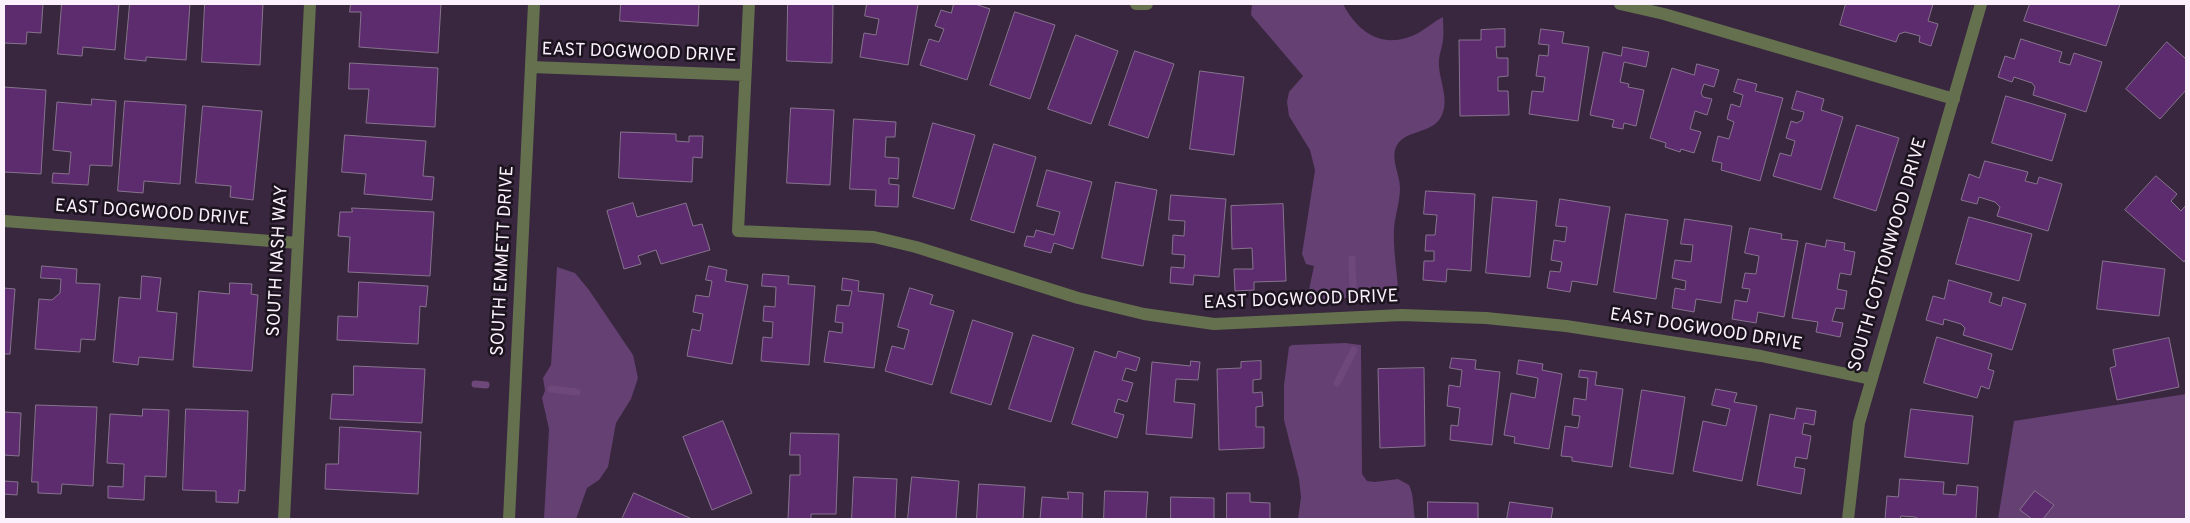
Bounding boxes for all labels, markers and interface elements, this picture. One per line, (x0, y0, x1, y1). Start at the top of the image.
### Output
street label: EAST DOGWOOD DRIVE (541, 40, 737, 68)
street label: SOUTH COTTONWOOD DRIVE (1845, 136, 1933, 374)
street label: SOUTH EMMETT DRIVE (488, 165, 520, 357)
street label: SOUTH NASH WAY (264, 185, 294, 337)
street label: EAST DOGWOOD DRIVE (54, 196, 250, 232)
street label: EAST DOGWOOD DRIVE (1203, 287, 1399, 315)
street label: EAST DOGWOOD DRIVE (1608, 305, 1804, 357)

